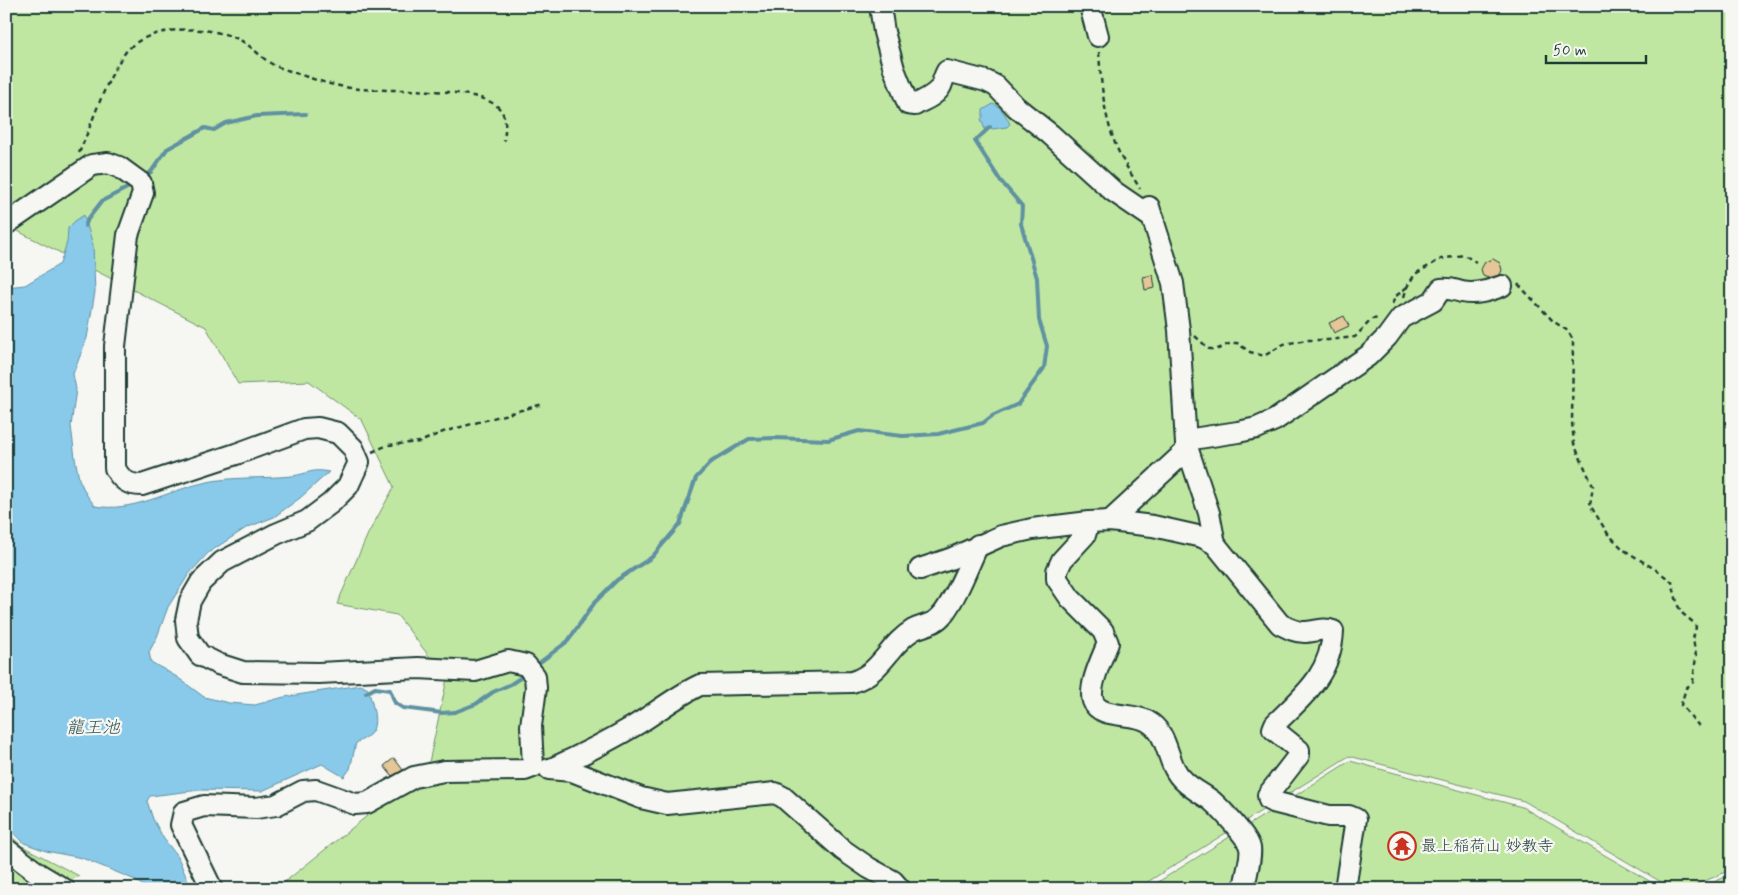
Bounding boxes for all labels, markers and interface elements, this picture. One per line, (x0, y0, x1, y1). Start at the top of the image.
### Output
scale bar (1546, 32, 1646, 64)
text: 50 m (1553, 41, 1587, 61)
water label: 龍王池 (66, 716, 121, 740)
temple icon: 最上稲荷山 妙教寺 (1387, 831, 1417, 861)
place label: 最上稲荷山 妙教寺 (1421, 836, 1553, 857)

